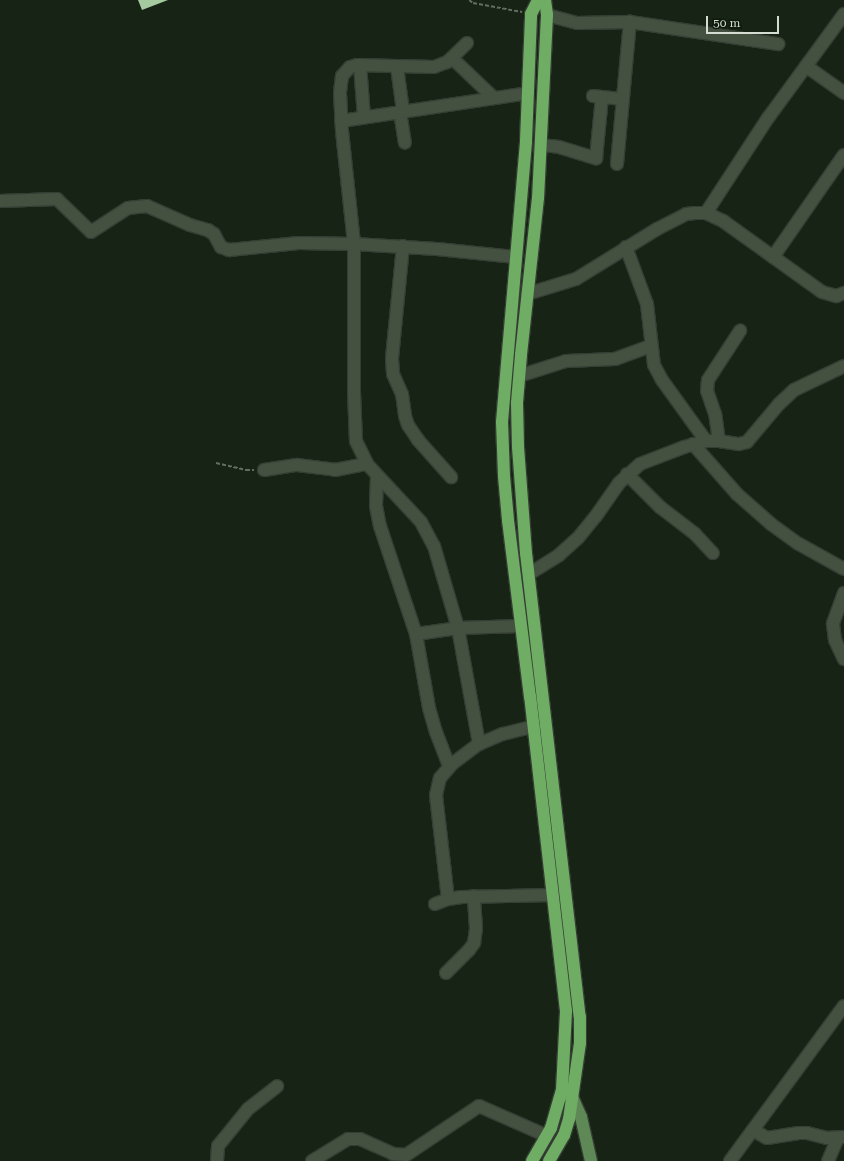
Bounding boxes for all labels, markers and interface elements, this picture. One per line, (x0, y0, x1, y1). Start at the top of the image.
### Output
scale bar (708, 8, 781, 34)
text: 50 m (713, 16, 740, 30)

